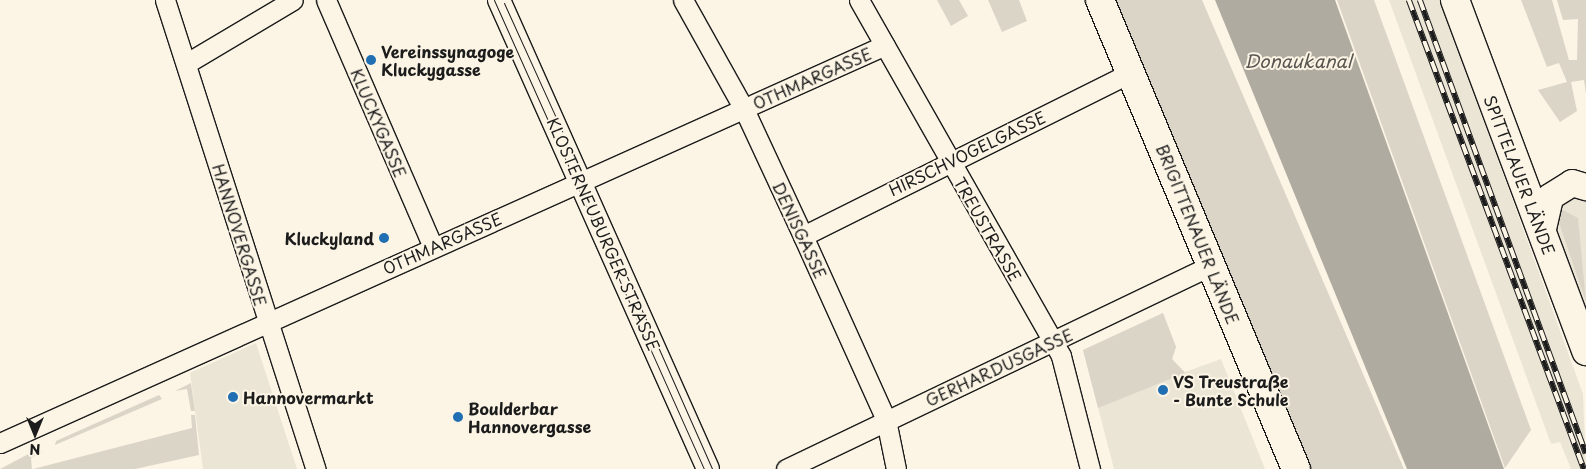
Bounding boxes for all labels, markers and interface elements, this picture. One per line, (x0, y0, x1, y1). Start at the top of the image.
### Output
place label: Vereinssynagoge Kluckygasse (381, 41, 514, 79)
street label: OTHMARGASSE (750, 43, 874, 113)
water label: Donaukanal (1244, 50, 1352, 72)
marker: Vereinssynagoge Kluckygasse (365, 54, 377, 66)
street label: KLUCKYGASSE (347, 66, 411, 180)
street label: SPITTELAUER LÄNDE (1480, 92, 1560, 258)
street label: HIRSCHVOGELGASSE (885, 107, 1049, 199)
street label: KLOSTERNEUBURGER STRASSE (543, 113, 665, 355)
street label: BRIGITTENAUER LÄNDE (1153, 140, 1243, 328)
street label: HANNOVERGASSE (209, 162, 271, 308)
street label: TREUSTRASSE (950, 174, 1026, 284)
street label: DENISGASSE (769, 178, 831, 282)
street label: OTHMARGASSE (380, 208, 504, 278)
place label: Kluckyland (284, 228, 374, 248)
marker: Kluckyland (378, 232, 390, 244)
street label: GERHARDUSGASSE (922, 324, 1076, 410)
place label: VS Treustraße - Bunte Schule (1173, 371, 1290, 409)
marker: VS Treustraße - Bunte Schule (1157, 384, 1169, 396)
place label: Hannovermarkt (243, 387, 374, 407)
marker: Hannovermarkt (227, 391, 239, 403)
place label: Boulderbar Hannovergasse (468, 398, 591, 436)
north arrow (10, 409, 60, 459)
marker: Boulderbar Hannovergasse (452, 411, 464, 423)
text: N (29, 439, 41, 460)

